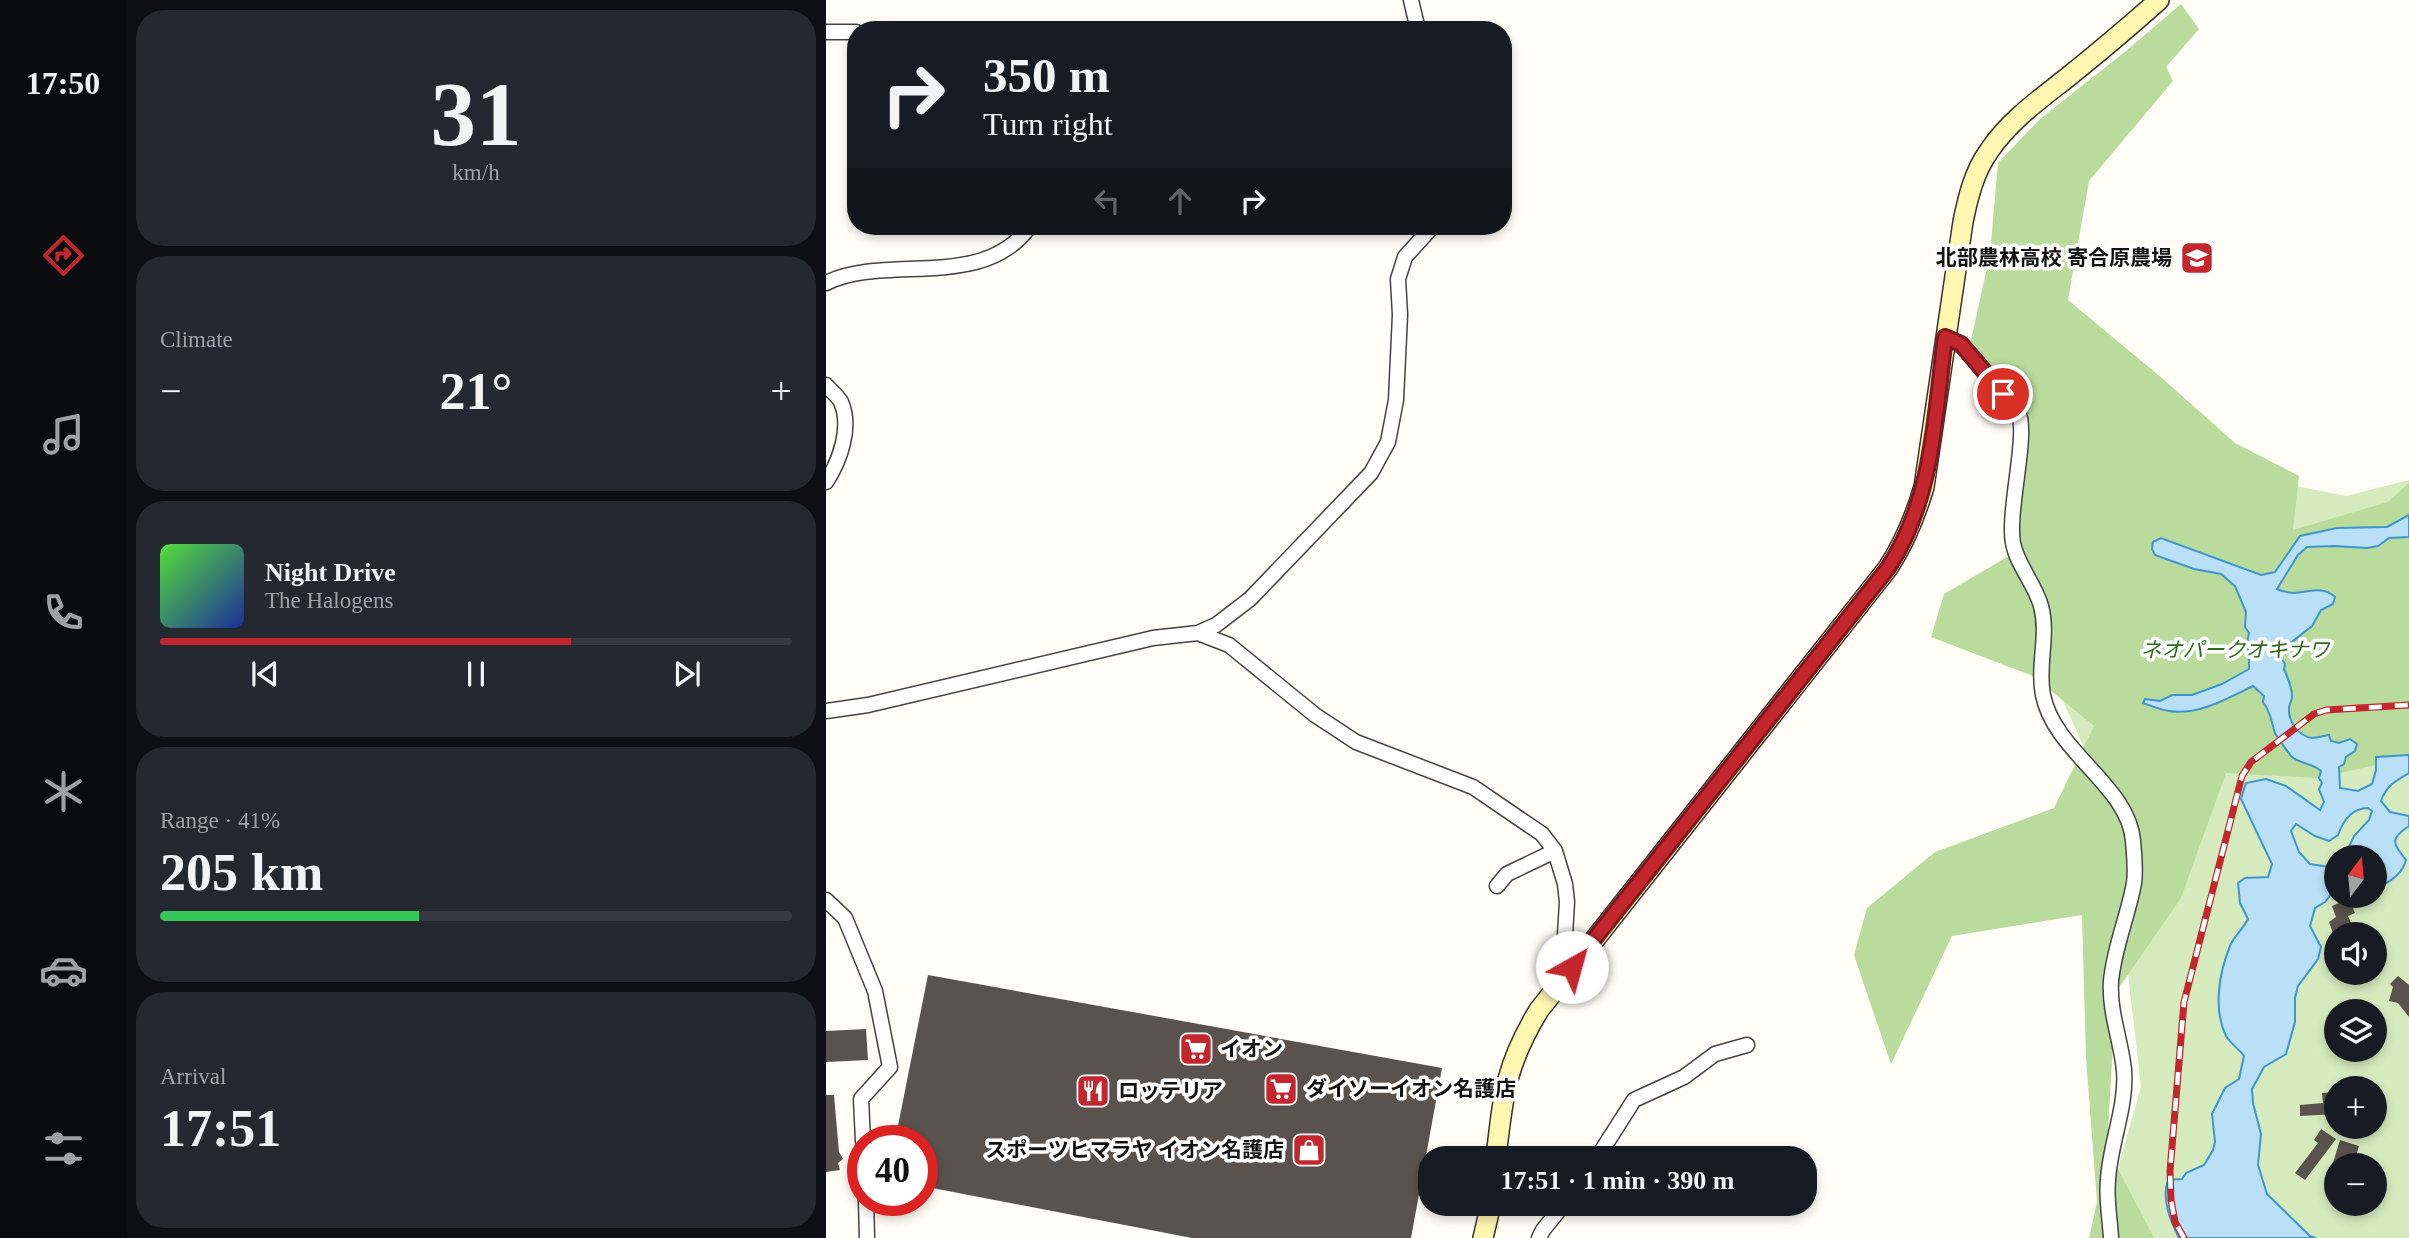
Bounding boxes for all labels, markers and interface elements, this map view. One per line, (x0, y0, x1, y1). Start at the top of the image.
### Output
text: 350 m (983, 48, 1110, 103)
icon: right (868, 49, 959, 140)
text: 31 (431, 64, 522, 165)
text: 17:50 (26, 65, 100, 101)
text: Turn right (983, 106, 1113, 142)
text: km/h (452, 160, 500, 185)
icon: left (1088, 182, 1126, 220)
icon: ahead (1161, 182, 1199, 220)
icon: right (1234, 182, 1272, 220)
icon: directions (39, 231, 88, 280)
school or university icon: 北部農林高校 寄合原農場 (2178, 239, 2216, 277)
place label: 北部農林高校 寄合原農場 (1936, 246, 2172, 270)
text: Climate (160, 327, 233, 352)
text: 21° (440, 363, 512, 420)
pin (1973, 364, 2033, 424)
text: − (160, 370, 181, 412)
text: + (771, 370, 792, 412)
icon: arrive (1984, 375, 2022, 413)
icon: music (39, 410, 88, 459)
text: Night Drive (265, 558, 396, 587)
icon: phone (39, 588, 88, 637)
text: The Halogens (265, 588, 393, 613)
park label: ネオパークオキナワ (2141, 638, 2330, 662)
icon: previous (246, 655, 284, 693)
icon: pause (457, 655, 495, 693)
icon: next (668, 655, 706, 693)
icon: climate (39, 767, 88, 816)
text: Range · 41% (160, 808, 280, 833)
text: 205 km (160, 844, 323, 901)
north arrow (2324, 845, 2387, 908)
map controls (2324, 845, 2387, 1216)
button: sound (2324, 922, 2387, 985)
position arrow (1535, 930, 1609, 1004)
icon: car (39, 946, 88, 995)
button: layers (2324, 999, 2387, 1062)
supermarket icon: イオン (1177, 1030, 1215, 1068)
place label: イオン (1220, 1037, 1283, 1061)
text: Arrival (160, 1064, 226, 1089)
supermarket icon: ダイソーイオン名護店 (1262, 1070, 1300, 1108)
restaurant icon: ロッテリア (1074, 1072, 1112, 1110)
button: + (2324, 1076, 2387, 1139)
place label: ダイソーイオン名護店 (1306, 1077, 1516, 1101)
place label: ロッテリア (1118, 1079, 1223, 1103)
text: 17:51 (160, 1100, 281, 1157)
icon: filters (39, 1124, 88, 1173)
speed limit sign: 40 (847, 1125, 938, 1216)
shop icon: スポーツヒマラヤ イオン名護店 (1290, 1131, 1328, 1169)
place label: スポーツヒマラヤ イオン名護店 (985, 1138, 1284, 1162)
button: − (2324, 1153, 2387, 1216)
text: 17:51 · 1 min · 390 m (1501, 1166, 1735, 1195)

